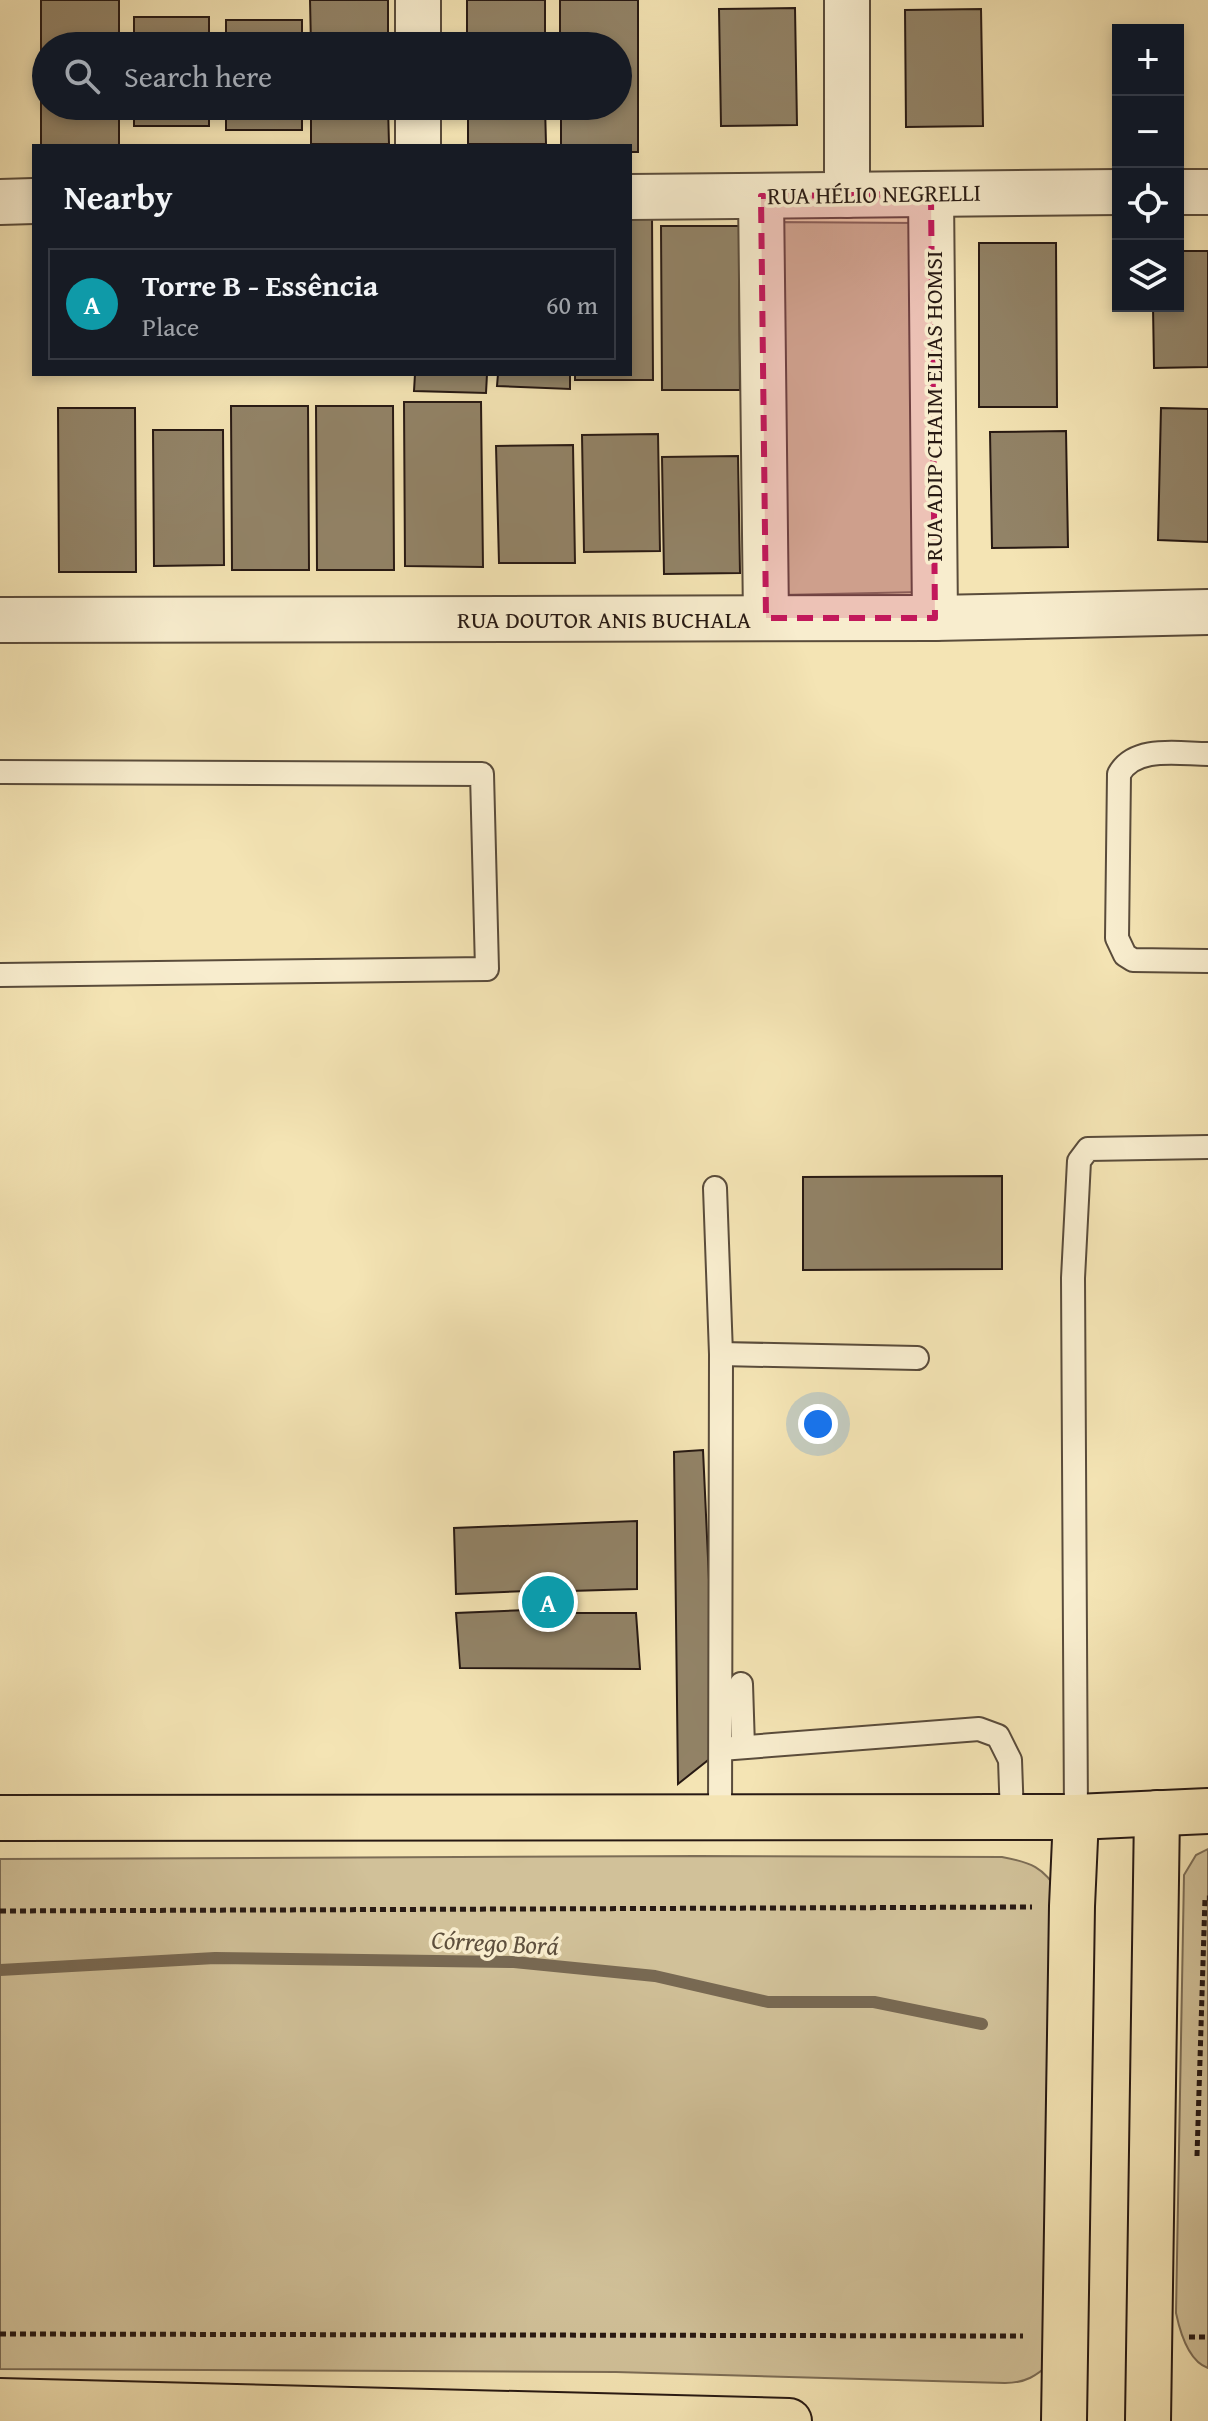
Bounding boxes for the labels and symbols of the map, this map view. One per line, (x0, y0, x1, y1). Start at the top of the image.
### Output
street label: RUA HÉLIO NEGRELLI (767, 175, 981, 213)
street label: RUA ADIP CHAIM ELIAS HOMSI (916, 251, 951, 561)
street label: RUA DOUTOR ANIS BUCHALA (457, 602, 752, 637)
your location (798, 1404, 838, 1444)
pin: A (522, 1572, 574, 1632)
water label: Córrego Borá (430, 1919, 560, 1965)

